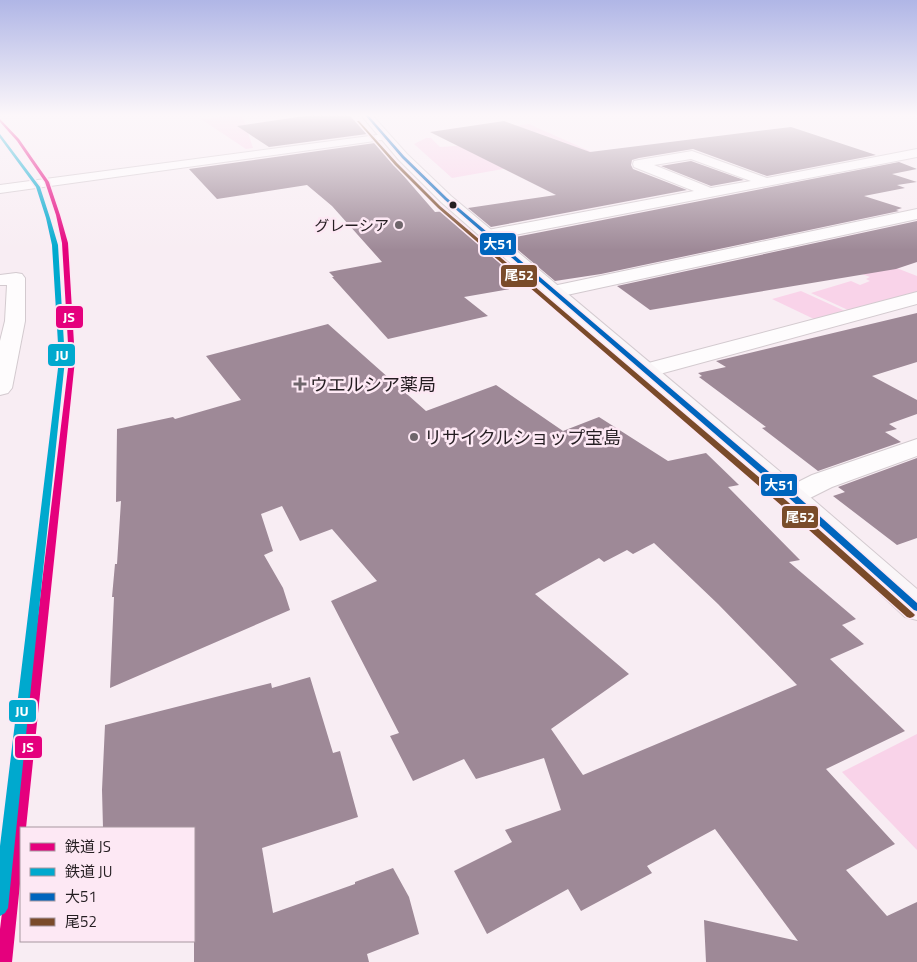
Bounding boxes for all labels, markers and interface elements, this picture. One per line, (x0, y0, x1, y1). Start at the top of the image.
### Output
unlabelled marker (448, 200, 458, 210)
place label: グレーシア (314, 214, 389, 237)
marker: グレーシア (393, 219, 405, 231)
line badge: 大51 (479, 232, 517, 256)
text: 大51 (483, 233, 513, 254)
line badge: 尾52 (500, 264, 538, 288)
text: 尾52 (504, 264, 534, 285)
line badge: JS (55, 305, 84, 329)
text: JS (63, 306, 75, 327)
line badge: JU (47, 343, 76, 367)
text: JU (55, 344, 69, 365)
place label: ウエルシア薬局 (310, 371, 436, 398)
marker: ウエルシア薬局 (294, 378, 306, 390)
place label: リサイクルショップ宝島 (424, 424, 621, 451)
marker: リサイクルショップ宝島 (408, 431, 420, 443)
line badge: 大51 (760, 473, 798, 497)
text: 大51 (764, 474, 794, 495)
line badge: 尾52 (781, 505, 819, 529)
text: 尾52 (785, 506, 815, 527)
line badge: JU (8, 699, 37, 723)
text: JU (15, 700, 29, 721)
line badge: JS (14, 735, 43, 759)
text: JS (22, 736, 34, 757)
legend (20, 827, 195, 942)
text: 鉄道 JS (65, 835, 111, 858)
text: 鉄道 JU (65, 860, 112, 883)
text: 大51 (65, 885, 97, 908)
text: 尾52 (65, 910, 97, 933)

